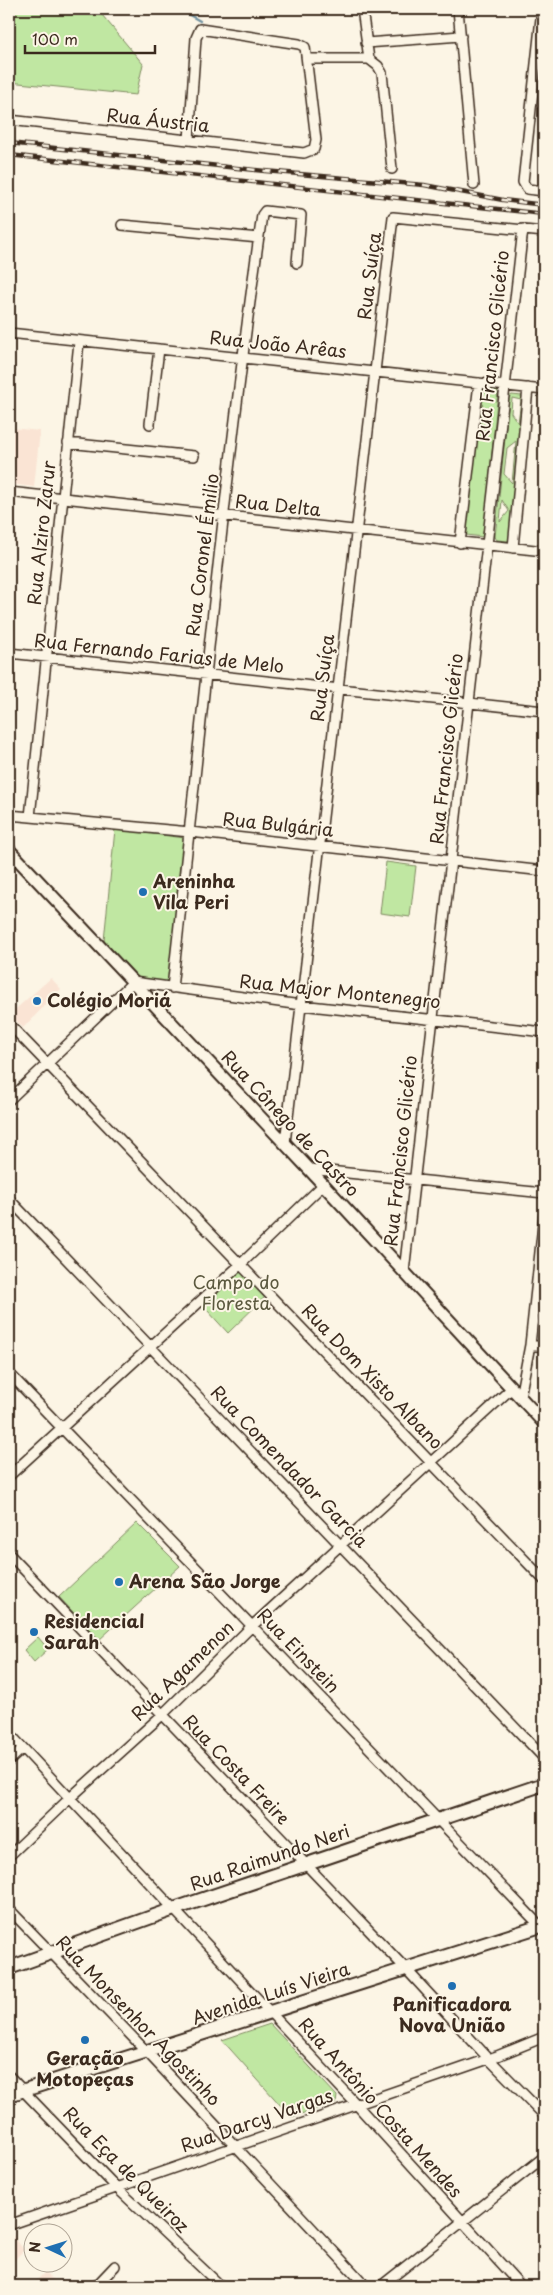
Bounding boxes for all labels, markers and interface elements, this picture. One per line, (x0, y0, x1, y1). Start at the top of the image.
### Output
scale bar (25, 22, 155, 54)
text: 100 m (32, 27, 78, 50)
street label: Rua Áustria (105, 101, 212, 138)
street label: Rua Suíça (350, 230, 387, 321)
street label: Rua Francisco Glicério (468, 249, 515, 443)
street label: Rua João Arêas (208, 323, 348, 364)
street label: Rua Alziro Zarur (19, 459, 62, 606)
street label: Rua Coronel Émilio (178, 472, 225, 638)
street label: Rua Delta (234, 487, 323, 523)
street label: Rua Fernando Farias de Melo (33, 626, 285, 679)
street label: Rua Suíça (303, 632, 340, 723)
street label: Rua Francisco Glicério (422, 652, 469, 846)
street label: Rua Bulgária (221, 804, 335, 843)
place label: Areninha Vila Peri (152, 867, 235, 915)
marker: Areninha Vila Peri (137, 886, 149, 898)
street label: Rua Major Montenegro (238, 967, 442, 1015)
place label: Colégio Moriá (47, 986, 172, 1013)
marker: Colégio Moriá (31, 995, 43, 1007)
street label: Rua Cônego de Castro (216, 1044, 366, 1202)
street label: Rua Francisco Glicério (376, 1054, 423, 1248)
park label: Campo do Floresta (193, 1268, 280, 1316)
street label: Rua Dom Xisto Albano (296, 1297, 450, 1455)
street label: Rua Comendador Garcia (205, 1379, 375, 1553)
place label: Arena São Jorge (128, 1567, 281, 1594)
marker: Arena São Jorge (113, 1576, 125, 1588)
street label: Rua Einstein (252, 1601, 347, 1698)
place label: Residencial Sarah (44, 1607, 144, 1655)
street label: Rua Agamenon (124, 1614, 240, 1726)
marker: Residencial Sarah (28, 1626, 40, 1638)
street label: Rua Costa Freire (177, 1708, 297, 1830)
street label: Rua Raimundo Neri (186, 1817, 353, 1897)
street label: Rua Monsenhor Agostinho (50, 1929, 228, 2111)
street label: Avenida Luís Vieira (188, 1954, 353, 2031)
marker: Panificadora Nova União (446, 1980, 458, 1992)
place label: Panificadora Nova União (392, 1990, 512, 2038)
street label: Rua Antônio Costa Mendes (293, 2011, 469, 2203)
marker: Geração Motopeças (79, 2034, 91, 2046)
place label: Geração Motopeças (36, 2044, 134, 2092)
street label: Rua Darcy Vargas (177, 2081, 336, 2158)
street label: Rua Eça de Queiroz (58, 2100, 196, 2238)
north arrow (22, 2222, 72, 2272)
text: N (24, 2241, 45, 2253)

